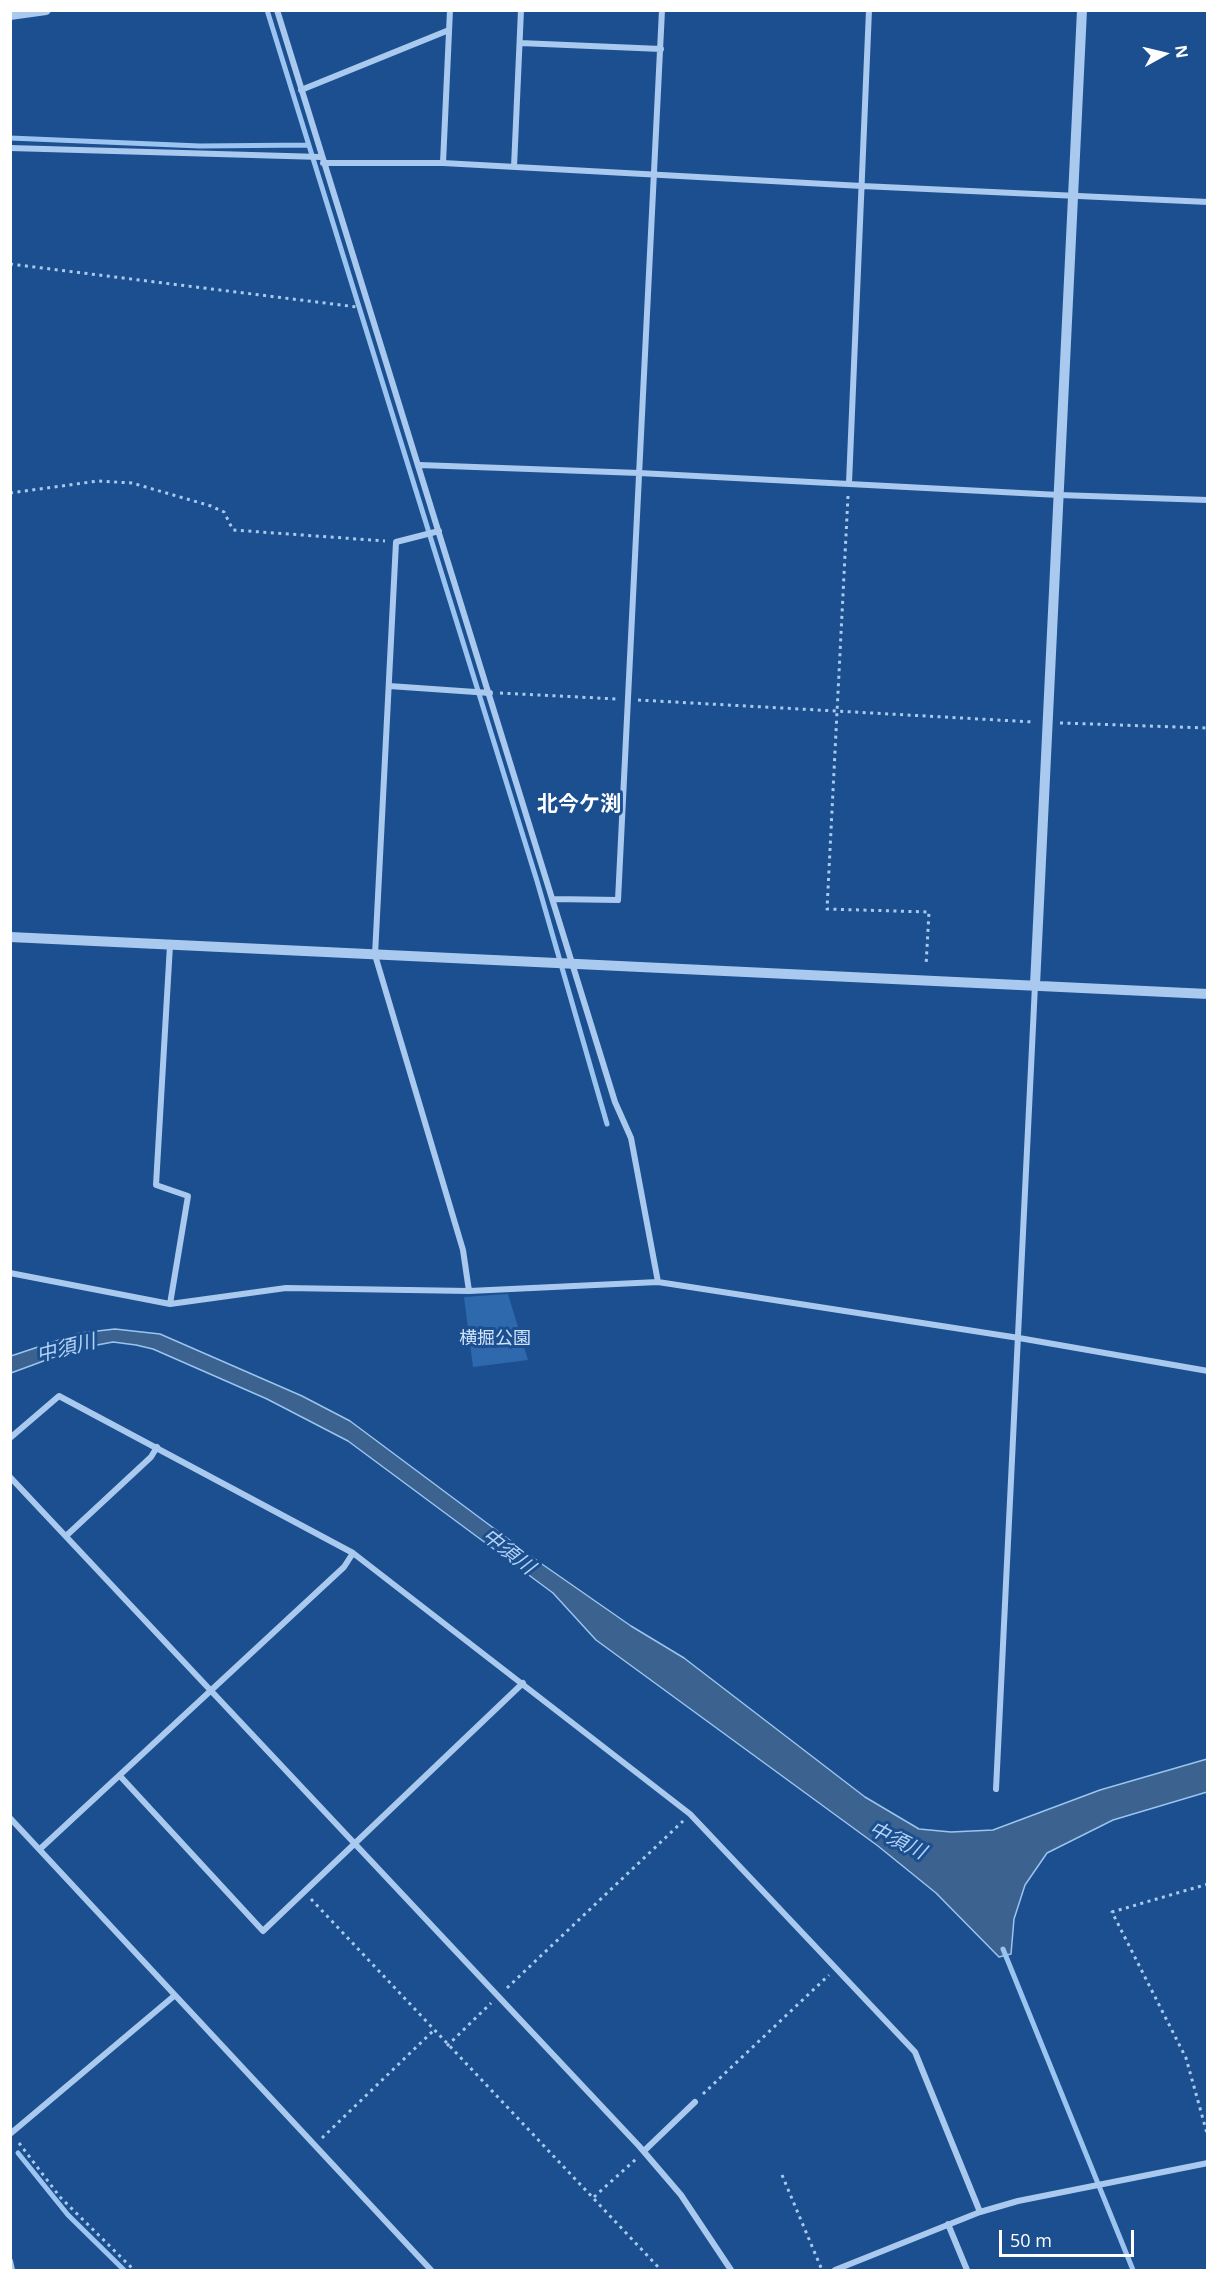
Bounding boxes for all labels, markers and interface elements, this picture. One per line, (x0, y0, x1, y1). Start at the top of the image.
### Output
north arrow (1134, 24, 1194, 84)
text: N (1170, 44, 1194, 59)
district label: 北今ケ渕 (537, 792, 621, 818)
park label: 横掘公園 (459, 1328, 531, 1350)
water label: 中須川 (34, 1330, 98, 1368)
water label: 中須川 (477, 1524, 539, 1580)
water label: 中須川 (865, 1817, 929, 1865)
scale bar (1002, 2218, 1137, 2256)
text: 50 m (1010, 2228, 1052, 2252)

